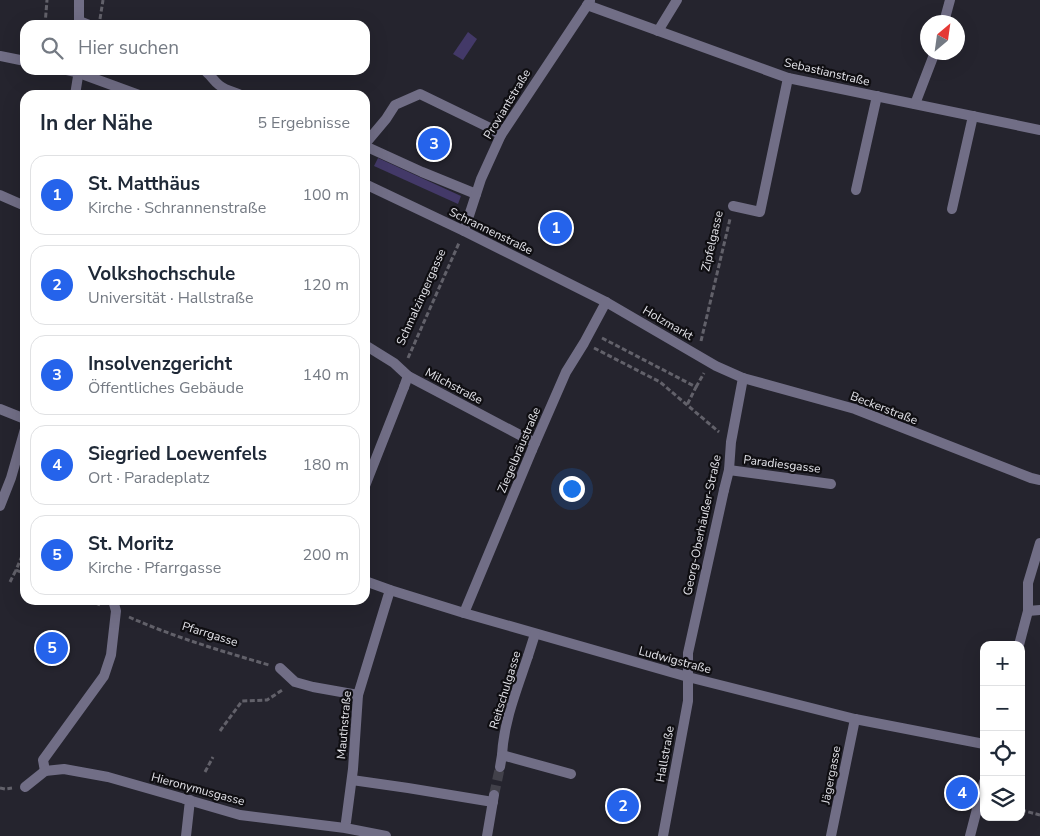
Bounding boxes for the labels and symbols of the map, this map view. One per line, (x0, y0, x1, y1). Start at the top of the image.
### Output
north arrow (920, 15, 965, 60)
street label: Sebastianstraße (783, 54, 871, 90)
street label: Proviantstraße (480, 66, 534, 142)
pin: 3 (418, 125, 450, 163)
street label: Schrannenstraße (446, 204, 536, 258)
pin: 1 (540, 209, 572, 247)
street label: Zipfelgasse (697, 209, 727, 273)
street label: Schmalzingergasse (393, 246, 449, 348)
street label: Holzmarkt (640, 302, 697, 344)
street label: Milchstraße (422, 364, 486, 408)
street label: Beckerstraße (848, 388, 920, 428)
street label: Ziegelbräustraße (494, 405, 544, 495)
street label: Paradiesgasse (743, 451, 821, 477)
street label: Georg-Oberhäußer-Straße (679, 453, 725, 597)
your location (559, 476, 585, 502)
street label: Pfarrgasse (180, 618, 240, 650)
pin: 5 (36, 629, 68, 667)
street label: Ludwigstraße (637, 643, 713, 677)
street label: Reitschulgasse (486, 649, 524, 731)
street label: Mauthstraße (333, 690, 355, 760)
street label: Hallstraße (652, 725, 678, 783)
street label: Jägergasse (817, 744, 845, 807)
street label: Hieronymusgasse (149, 769, 247, 809)
pin: 4 (946, 774, 978, 812)
pin: 2 (607, 787, 639, 825)

